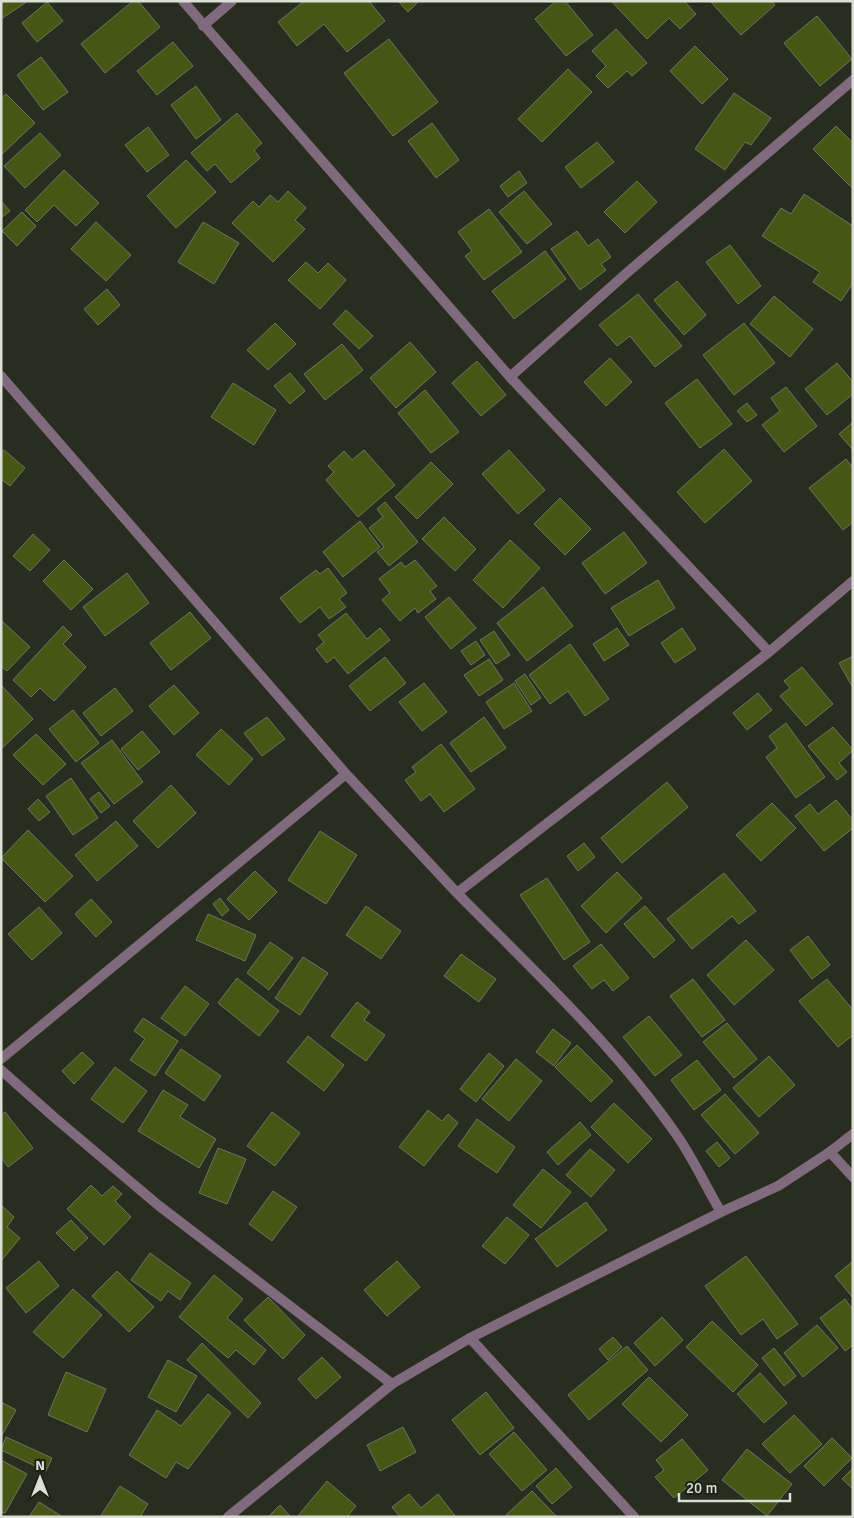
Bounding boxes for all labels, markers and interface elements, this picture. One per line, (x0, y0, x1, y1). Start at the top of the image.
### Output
north arrow (15, 1453, 65, 1503)
text: N (35, 1457, 45, 1474)
scale bar (679, 1470, 790, 1502)
text: 20 m (686, 1479, 717, 1497)

